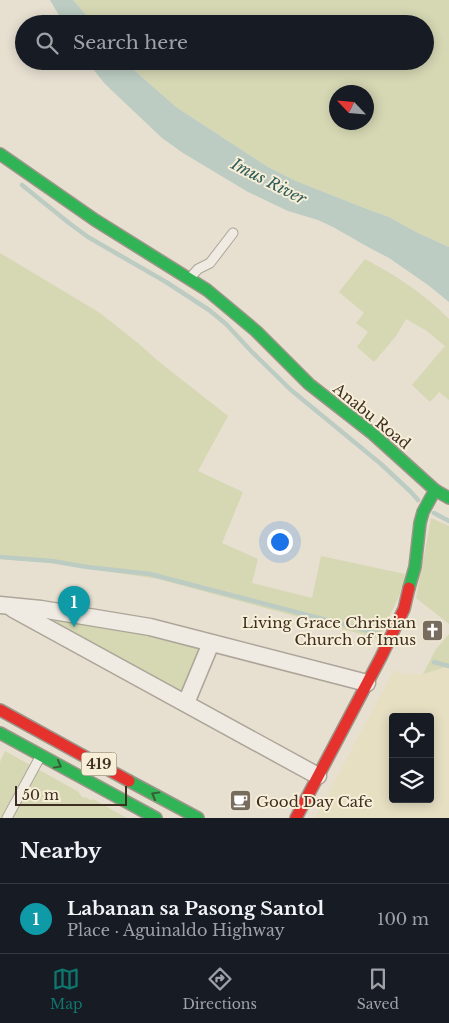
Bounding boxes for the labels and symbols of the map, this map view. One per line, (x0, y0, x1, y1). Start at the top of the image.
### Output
north arrow (329, 85, 374, 130)
water label: Imus River (227, 153, 310, 209)
street label: Anabu Road (329, 378, 415, 453)
your location (267, 529, 293, 555)
pin: 1 (58, 586, 90, 627)
place label: Living Grace Christian Church of Imus (242, 613, 416, 649)
church icon: Living Grace Christian Church of Imus (420, 619, 444, 643)
road number: 419 (82, 752, 116, 776)
one-way arrow (53, 758, 62, 768)
scale bar (15, 783, 128, 806)
cafe icon: Good Day Cafe (228, 789, 252, 813)
one-way arrow (152, 791, 161, 801)
place label: Good Day Cafe (256, 792, 373, 811)

